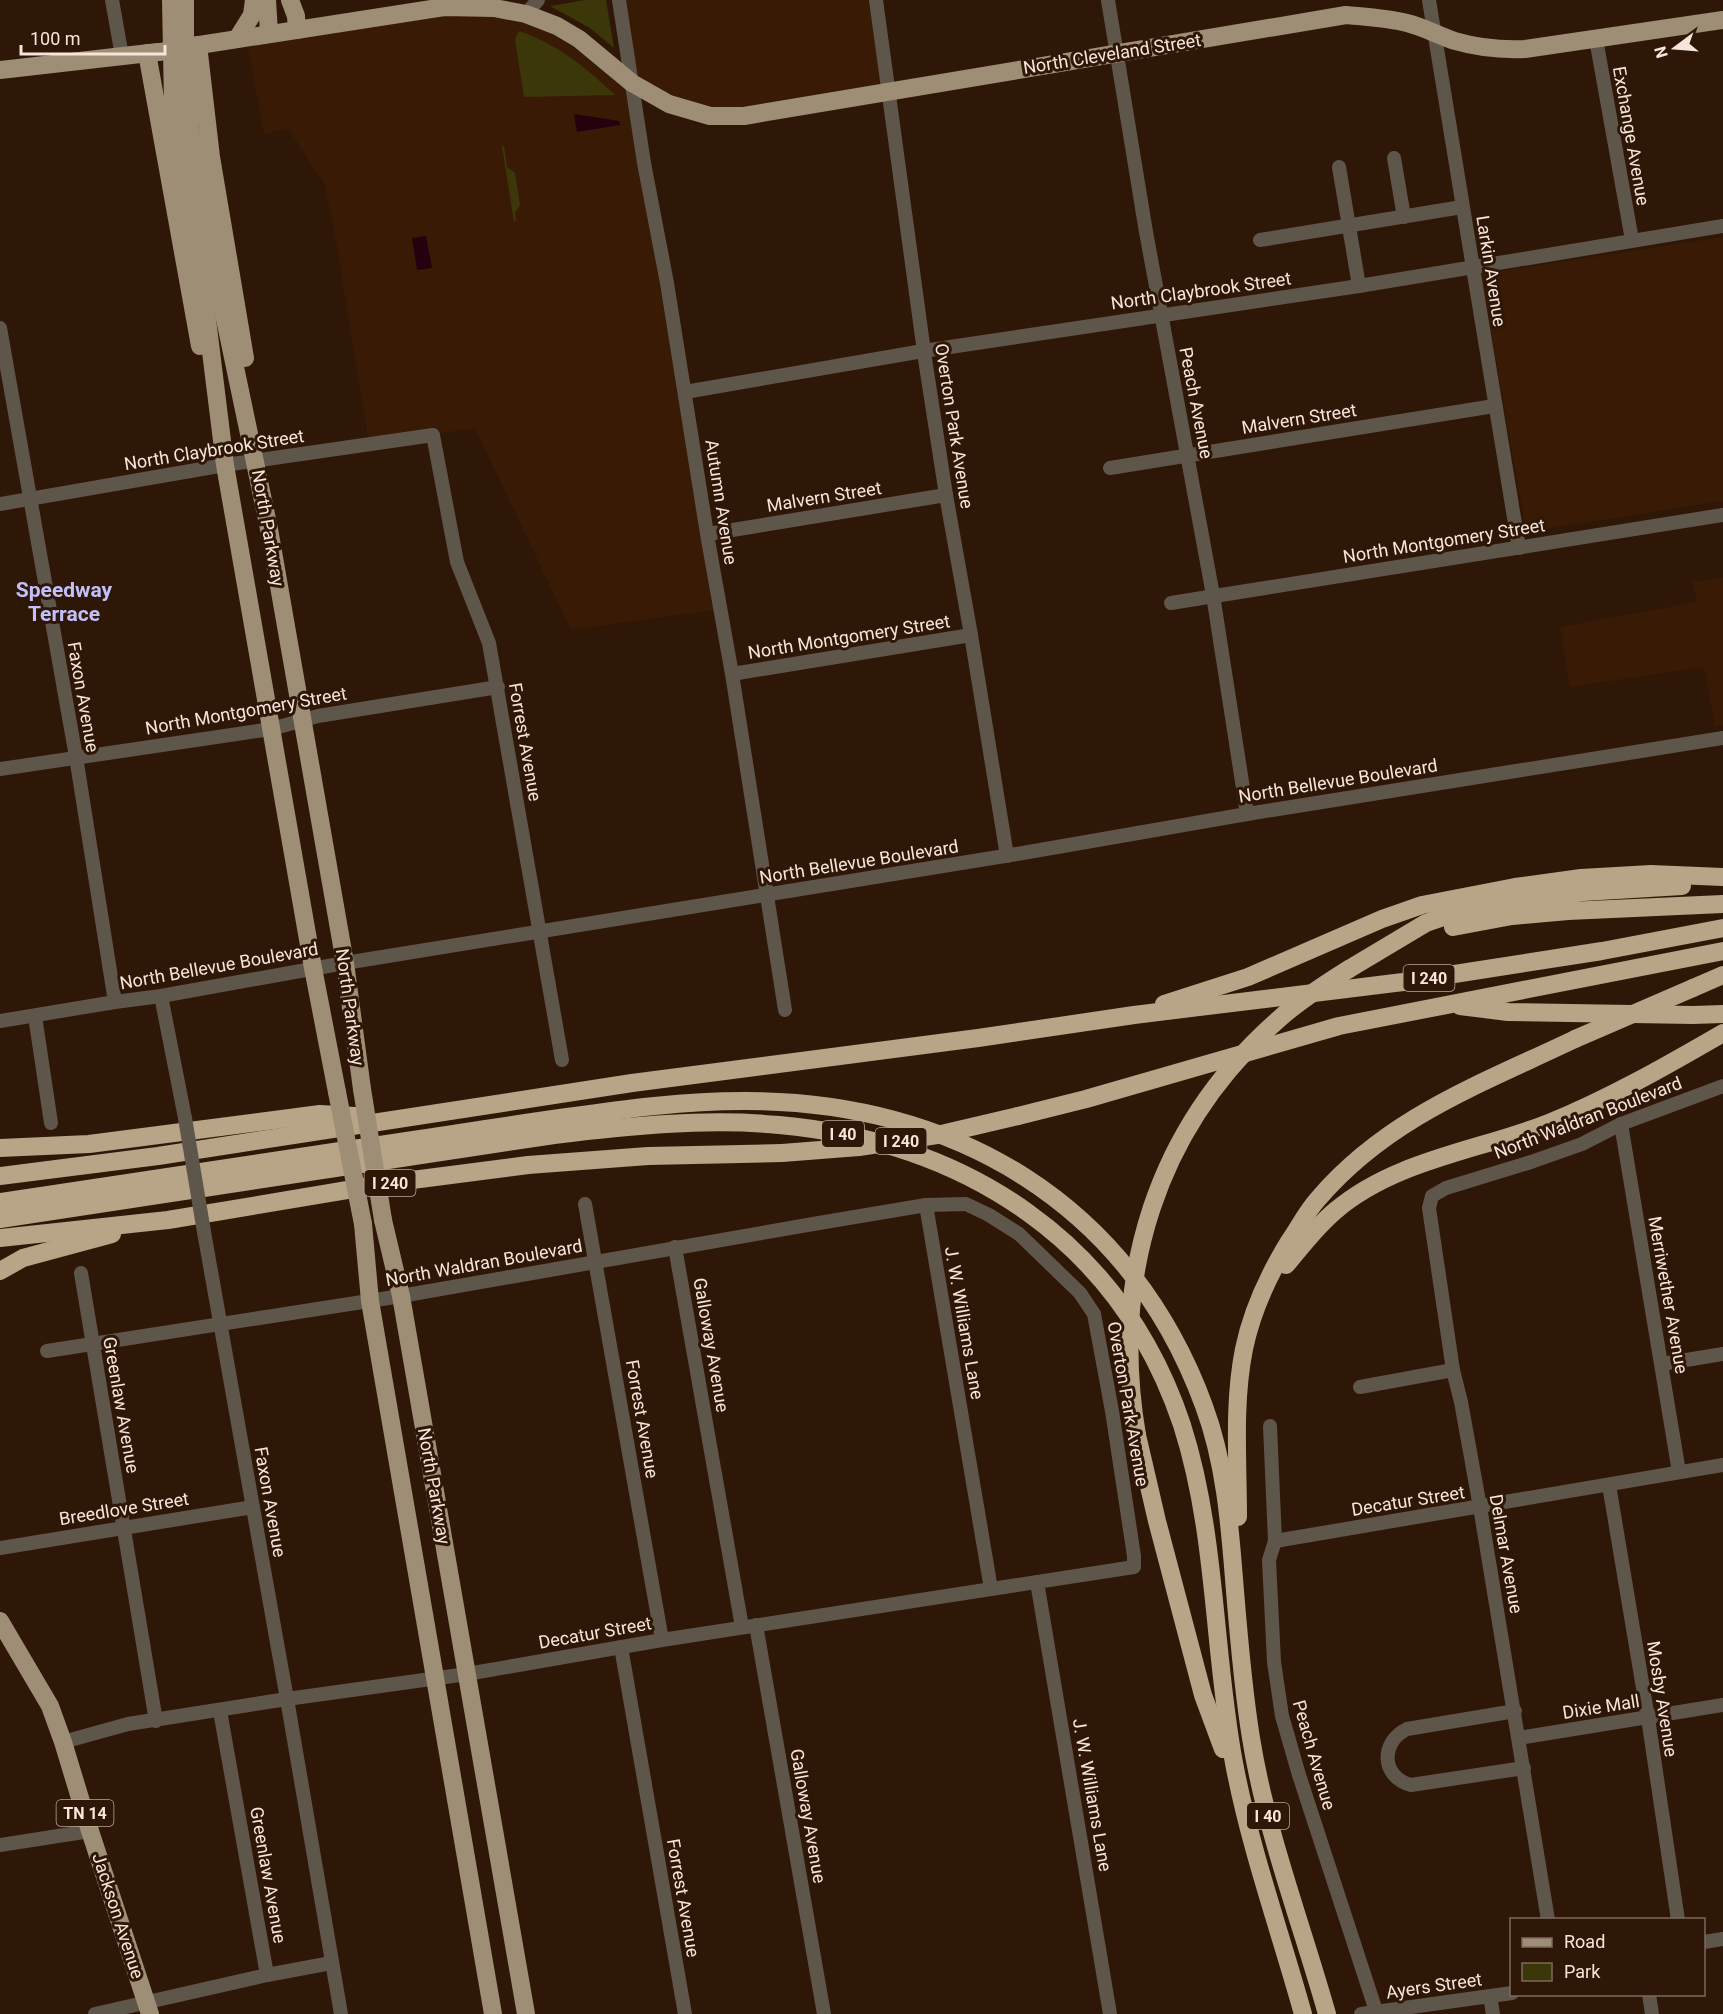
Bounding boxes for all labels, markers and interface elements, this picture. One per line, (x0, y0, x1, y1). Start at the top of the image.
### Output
scale bar (21, 18, 165, 56)
north arrow (1645, 18, 1705, 78)
text: 100 m (30, 28, 81, 49)
street label: North Cleveland Street (1021, 29, 1202, 78)
text: N (1650, 44, 1672, 60)
street label: Exchange Avenue (1609, 65, 1654, 207)
street label: Larkin Avenue (1472, 214, 1511, 328)
street label: North Claybrook Street (1109, 267, 1293, 314)
street label: Overton Park Avenue (931, 342, 978, 510)
street label: Peach Avenue (1175, 345, 1218, 460)
street label: Malvern Street (1240, 399, 1358, 438)
street label: North Claybrook Street (122, 425, 305, 474)
street label: Autumn Avenue (701, 438, 742, 566)
street label: North Parkway (248, 468, 289, 588)
street label: Malvern Street (765, 477, 883, 516)
street label: North Montgomery Street (1341, 514, 1546, 567)
district label: Speedway Terrace (16, 578, 113, 626)
street label: North Montgomery Street (746, 610, 951, 663)
street label: Faxon Avenue (63, 640, 104, 754)
street label: Forrest Avenue (505, 681, 546, 803)
street label: North Montgomery Street (144, 682, 348, 739)
street label: North Bellevue Boulevard (1237, 754, 1439, 807)
street label: North Bellevue Boulevard (758, 835, 960, 888)
street label: North Bellevue Boulevard (118, 938, 320, 993)
street label: North Parkway (332, 947, 369, 1067)
road number: I 240 (1404, 965, 1454, 991)
street label: North Waldran Boulevard (1491, 1072, 1685, 1163)
road number: I 40 (822, 1121, 864, 1147)
road number: I 240 (876, 1128, 926, 1154)
road number: I 240 (364, 1170, 416, 1196)
street label: Merriwether Avenue (1644, 1214, 1693, 1375)
street label: North Waldran Boulevard (384, 1235, 584, 1290)
street label: J. W. Williams Lane (941, 1245, 988, 1401)
street label: Galloway Avenue (689, 1276, 734, 1414)
street label: Overton Park Avenue (1104, 1320, 1153, 1488)
street label: Greenlaw Avenue (99, 1335, 144, 1475)
street label: Forrest Avenue (622, 1358, 663, 1480)
street label: North Parkway (414, 1426, 455, 1546)
street label: Faxon Avenue (250, 1445, 291, 1559)
street label: Decatur Street (1350, 1481, 1466, 1520)
street label: Breedlove Street (58, 1488, 190, 1529)
street label: Delmar Avenue (1486, 1493, 1527, 1615)
street label: Decatur Street (537, 1612, 653, 1653)
street label: Mosby Avenue (1643, 1639, 1682, 1758)
street label: Dixie Mall (1561, 1690, 1641, 1723)
street label: Peach Avenue (1289, 1698, 1340, 1812)
street label: J. W. Williams Lane (1069, 1717, 1116, 1873)
street label: Galloway Avenue (786, 1747, 831, 1885)
road number: TN 14 (56, 1800, 113, 1826)
road number: I 40 (1247, 1803, 1289, 1829)
street label: Greenlaw Avenue (246, 1805, 291, 1945)
street label: Forrest Avenue (663, 1837, 704, 1959)
street label: Jackson Avenue (88, 1850, 149, 1981)
legend (1510, 1918, 1705, 1996)
text: Road (1564, 1931, 1605, 1952)
text: Park (1564, 1961, 1601, 1982)
street label: Ayers Street (1385, 1968, 1483, 2003)

